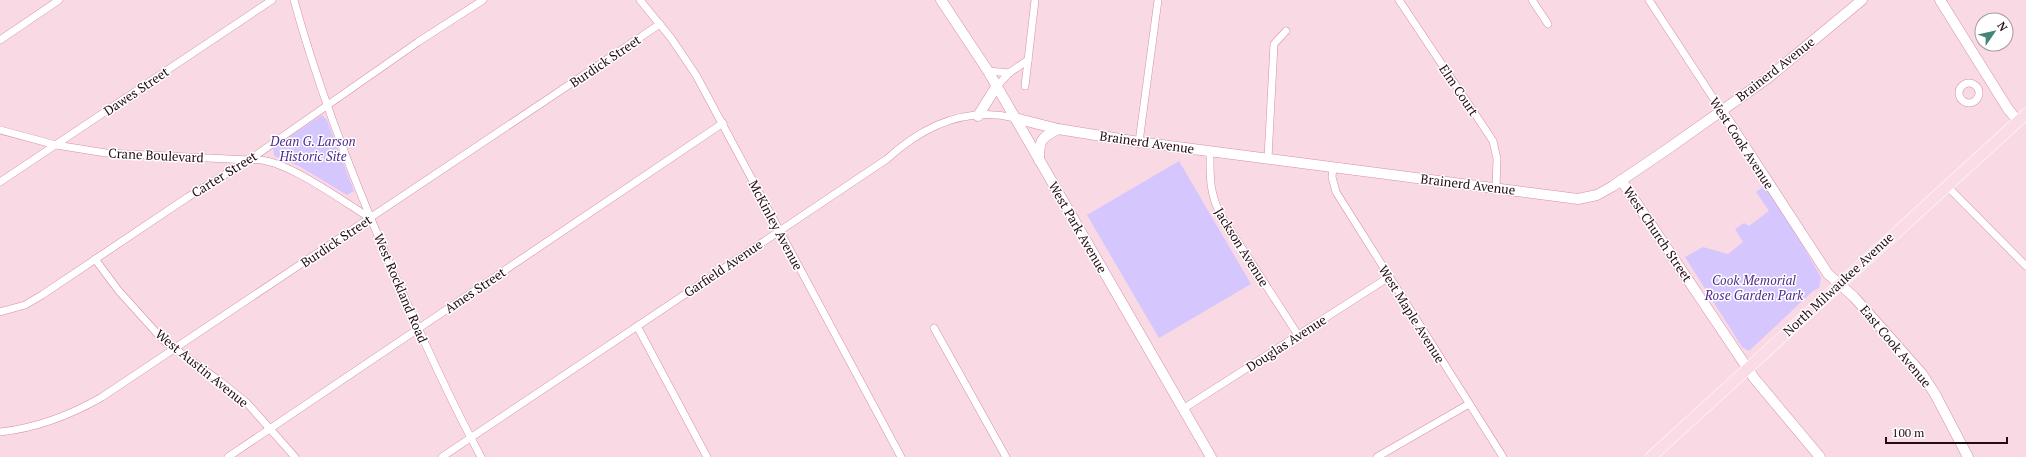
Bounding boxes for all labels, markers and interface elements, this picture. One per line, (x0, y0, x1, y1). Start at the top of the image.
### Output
north arrow (1974, 12, 2014, 52)
text: N (1994, 19, 2011, 34)
street label: Burdick Street (566, 30, 644, 91)
street label: Brainerd Avenue (1732, 33, 1818, 105)
street label: Elm Court (1435, 61, 1483, 119)
street label: Dawes Street (100, 62, 172, 119)
street label: West Cook Avenue (1706, 94, 1778, 192)
street label: Brainerd Avenue (1099, 126, 1195, 158)
park label: Dean G. Larson Historic Site (269, 132, 356, 165)
street label: Crane Boulevard (108, 144, 204, 166)
street label: Carter Street (188, 147, 260, 201)
street label: Brainerd Avenue (1420, 169, 1516, 199)
street label: McKinley Avenue (745, 177, 807, 273)
street label: West Park Avenue (1044, 178, 1112, 276)
street label: West Church Street (1619, 183, 1697, 285)
street label: Jackson Avenue (1211, 204, 1273, 290)
street label: Burdick Street (297, 210, 375, 271)
street label: North Milwaukee Avenue (1779, 228, 1897, 340)
street label: West Rockland Road (370, 231, 432, 345)
street label: Garfield Avenue (680, 235, 766, 301)
street label: West Maple Avenue (1375, 261, 1449, 367)
street label: Ames Street (441, 263, 509, 317)
park label: Cook Memorial Rose Garden Park (1704, 271, 1804, 304)
street label: East Cook Avenue (1856, 301, 1936, 391)
street label: Douglas Avenue (1242, 310, 1330, 376)
street label: West Austin Avenue (152, 325, 252, 411)
scale bar (1886, 419, 2007, 445)
text: 100 m (1892, 425, 1925, 440)

